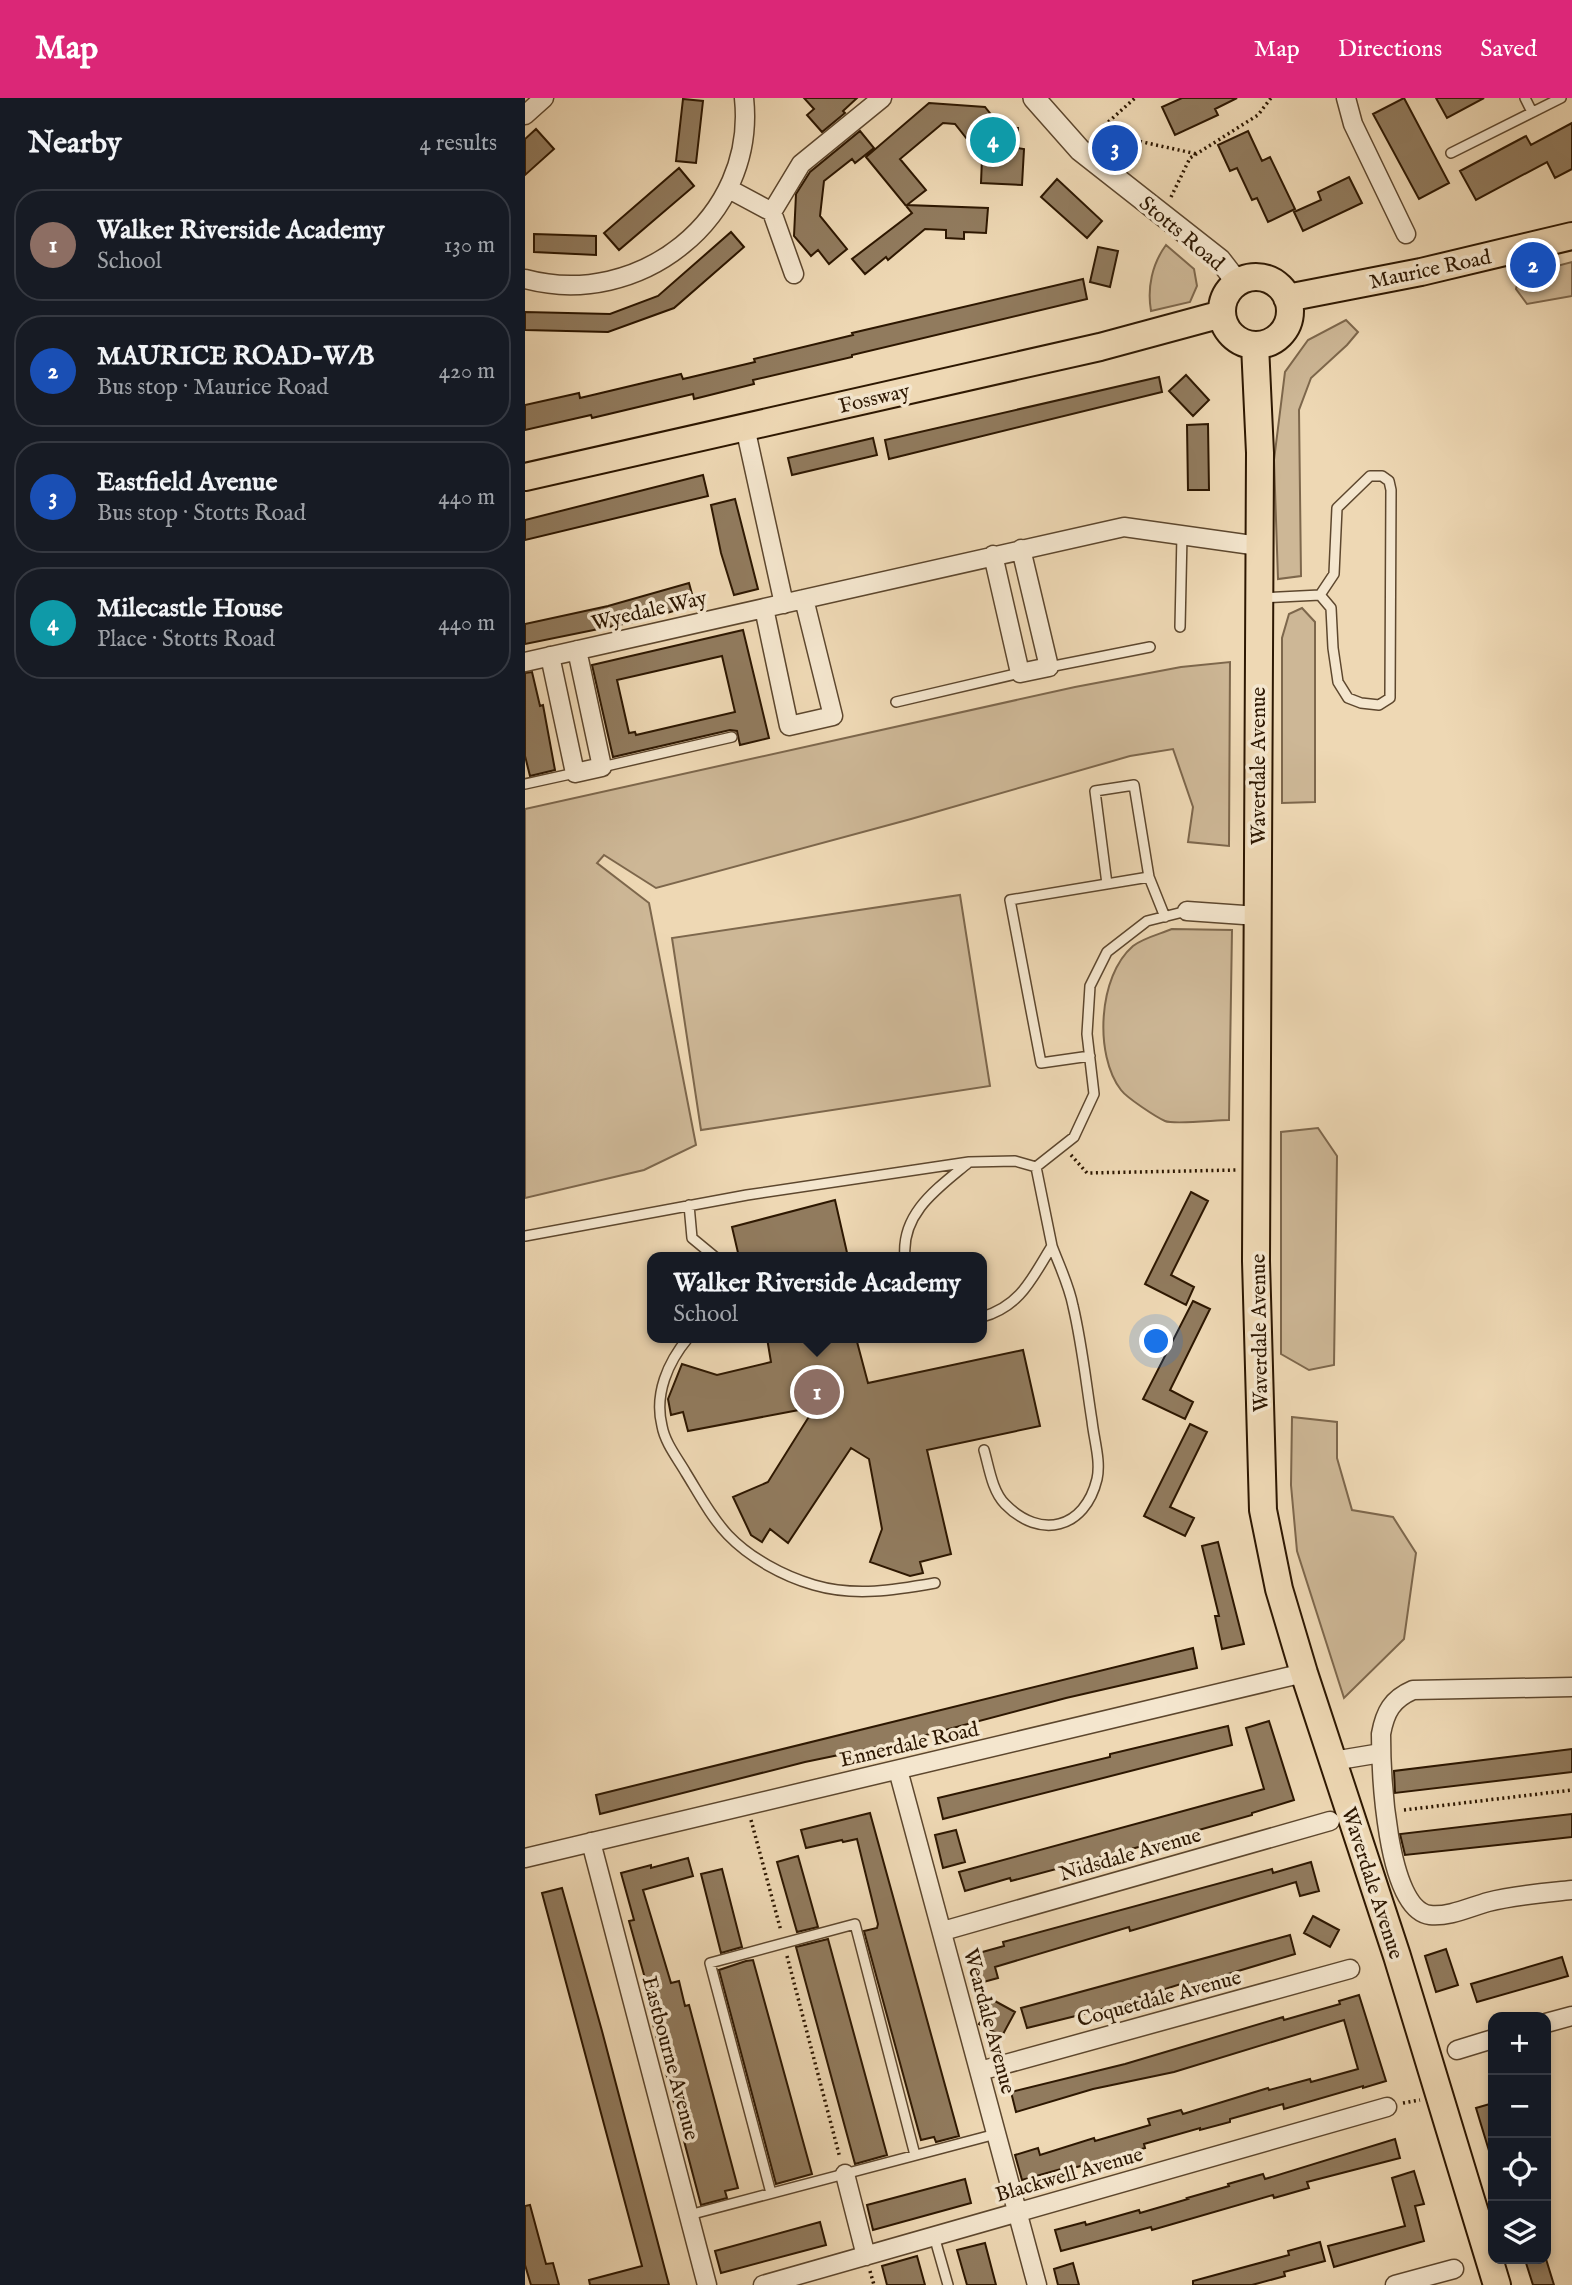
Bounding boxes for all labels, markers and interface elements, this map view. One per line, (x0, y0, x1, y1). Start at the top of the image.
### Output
text: Map (35, 28, 98, 70)
text: Map (1254, 34, 1300, 65)
text: Directions (1338, 34, 1442, 65)
text: Saved (1480, 34, 1537, 65)
pin: 4 (970, 114, 1016, 166)
pin: 3 (1092, 122, 1138, 174)
text: Nearby (28, 125, 121, 163)
text: 4 results (419, 129, 497, 158)
street label: Stotts Road (1133, 191, 1230, 278)
text: Walker Riverside Academy (97, 214, 385, 247)
text: 1 (49, 231, 57, 260)
text: 130 m (444, 231, 495, 260)
pin: 2 (1510, 239, 1556, 291)
street label: Maurice Road (1367, 244, 1494, 297)
text: School (97, 247, 162, 276)
text: MAURICE ROAD-W/B (97, 340, 374, 373)
text: 2 (48, 357, 58, 386)
text: 420 m (439, 357, 495, 386)
text: Bus stop · Maurice Road (97, 373, 329, 402)
street label: Fossway (836, 378, 913, 421)
text: Eastfield Avenue (97, 466, 277, 499)
text: 3 (49, 483, 57, 512)
text: 440 m (438, 483, 495, 512)
text: Bus stop · Stotts Road (97, 499, 306, 528)
street label: Wyedale Way (589, 585, 710, 638)
text: Milecastle House (97, 592, 283, 625)
text: 4 (47, 609, 59, 638)
text: 440 m (438, 609, 495, 638)
text: Place · Stotts Road (97, 625, 275, 654)
street label: Waverdale Avenue (1246, 686, 1273, 845)
popup (647, 1252, 987, 1343)
street label: Waverdale Avenue (1246, 1253, 1275, 1412)
text: Walker Riverside Academy (673, 1267, 961, 1300)
text: School (673, 1300, 738, 1329)
your location (1139, 1324, 1173, 1358)
pin: 1 (794, 1366, 840, 1418)
street label: Ennerdale Road (837, 1716, 982, 1775)
street label: Waverdale Avenue (1334, 1804, 1409, 1963)
street label: Nidsdale Avenue (1056, 1822, 1205, 1889)
street label: Weardale Avenue (956, 1946, 1021, 2098)
street label: Coquetdale Avenue (1074, 1964, 1245, 2034)
street label: Eastbourne Avenue (635, 1973, 705, 2144)
map controls (1488, 2012, 1551, 2264)
button: + (1488, 2012, 1551, 2075)
button: − (1488, 2075, 1551, 2138)
button: locate (1488, 2138, 1551, 2201)
street label: Blackwell Avenue (992, 2141, 1147, 2209)
button: layers (1488, 2201, 1551, 2264)

